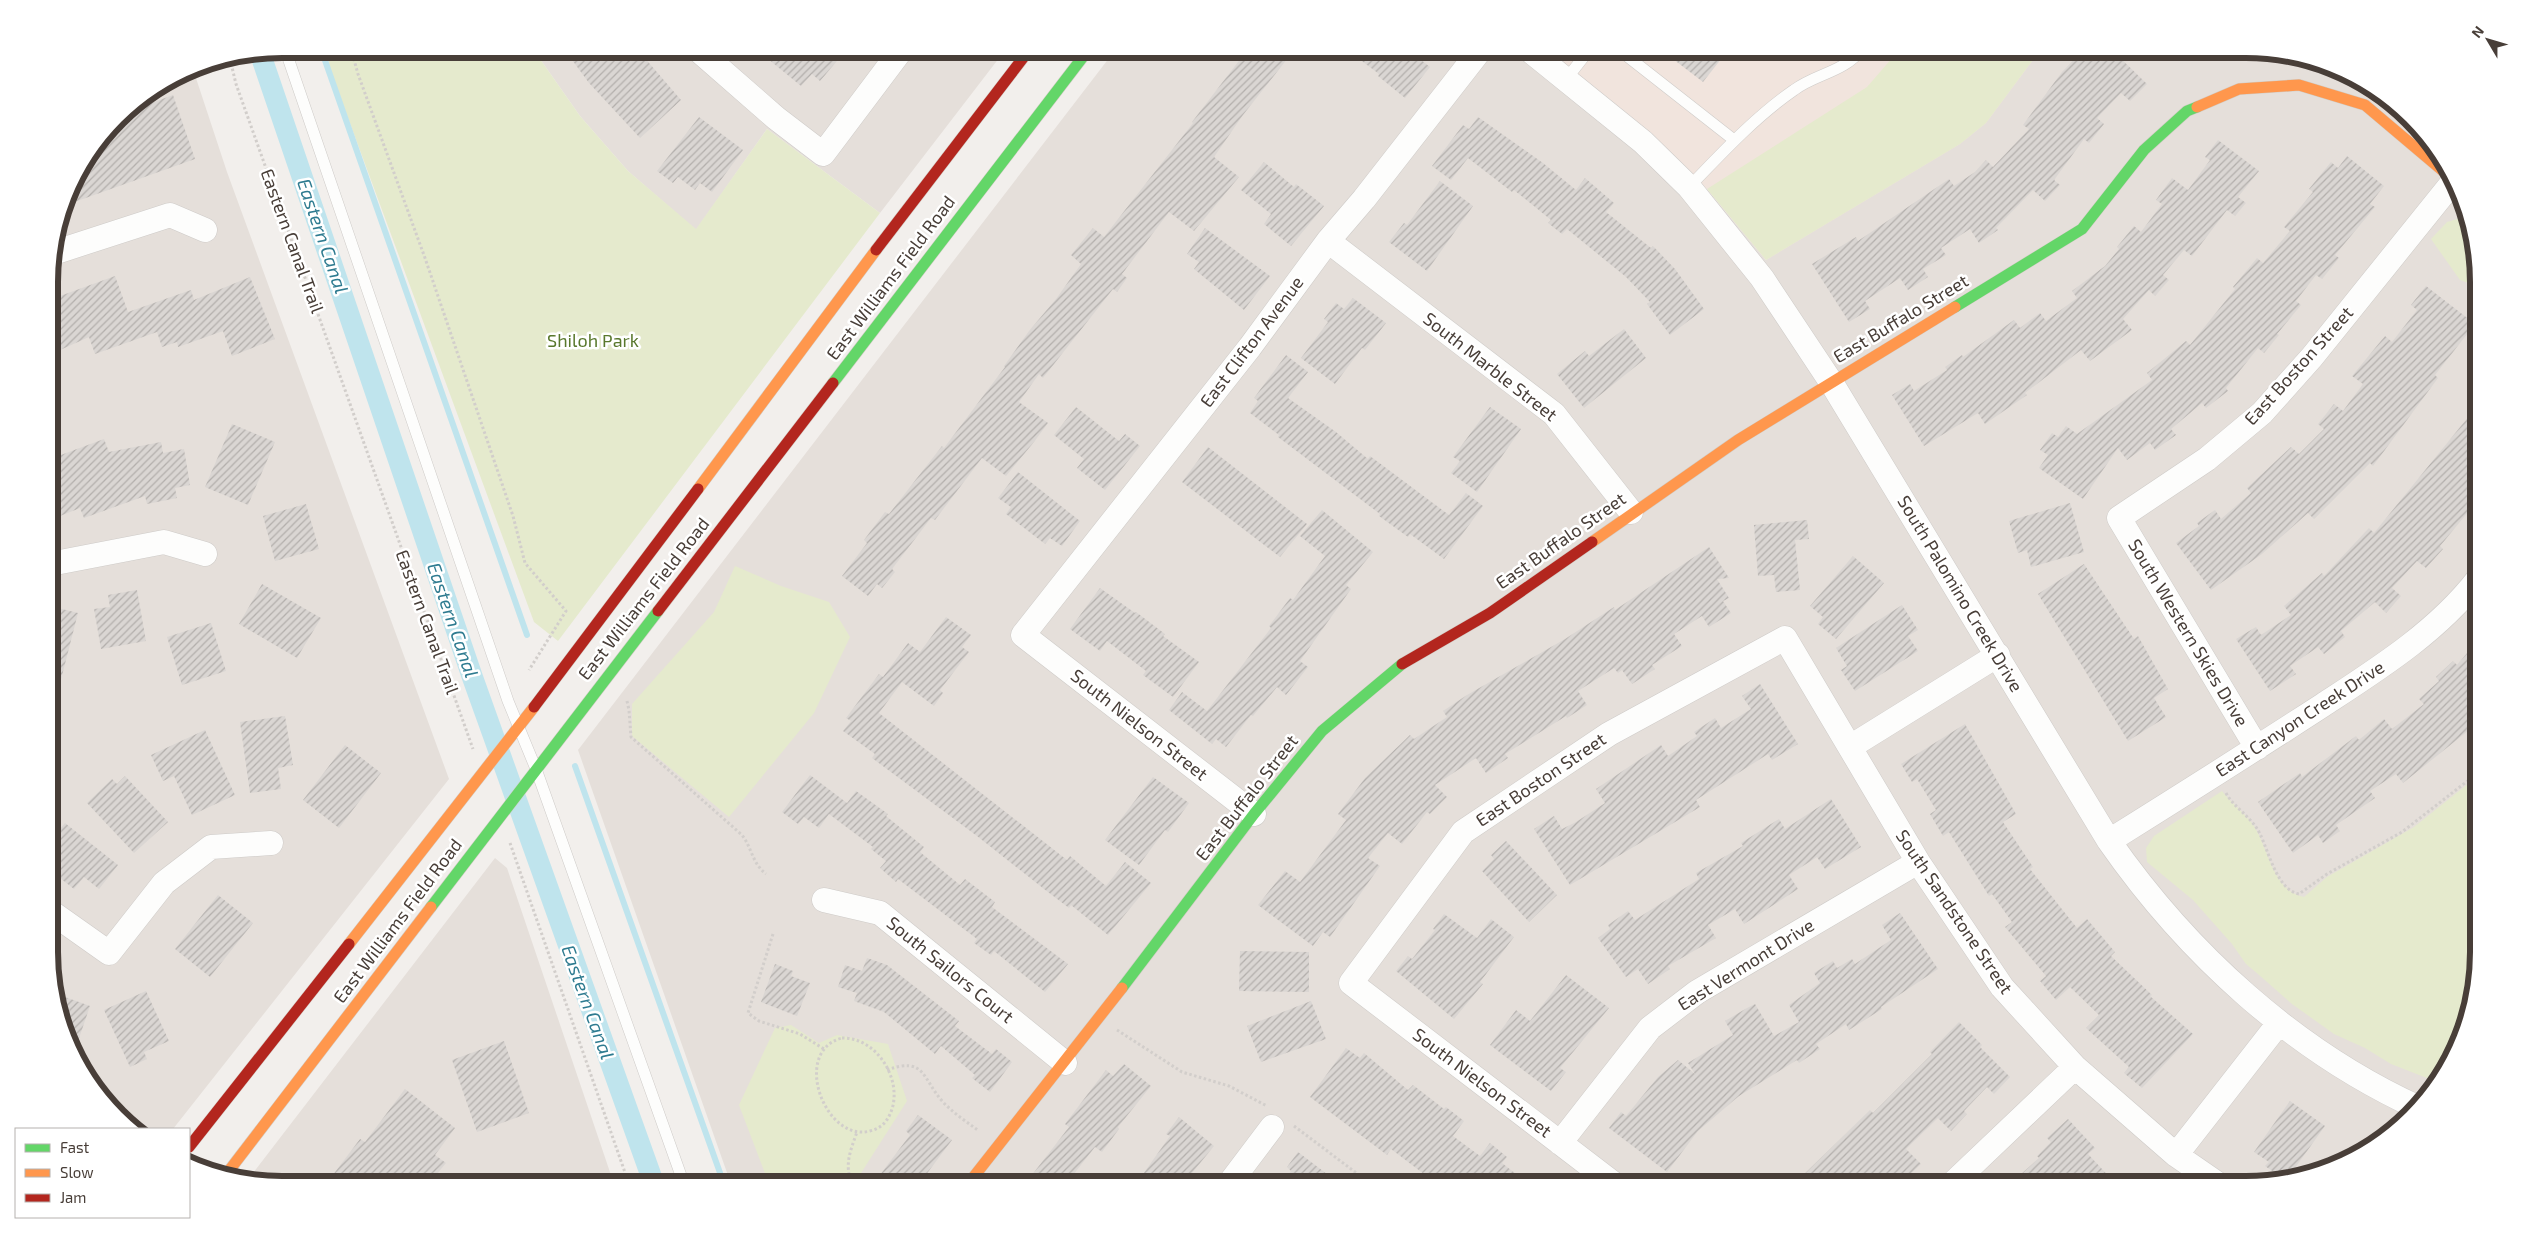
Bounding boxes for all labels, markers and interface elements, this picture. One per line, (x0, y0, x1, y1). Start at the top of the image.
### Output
north arrow (2463, 15, 2513, 65)
text: N (2468, 22, 2487, 41)
street label: Eastern Canal Trail (257, 165, 329, 316)
water label: Eastern Canal (293, 175, 354, 296)
street label: East Williams Field Road (821, 191, 959, 364)
street label: East Buffalo Street (1829, 269, 1972, 367)
street label: East Clifton Avenue (1195, 272, 1308, 411)
street label: East Boston Street (2239, 301, 2357, 429)
street label: South Marble Street (1419, 307, 1562, 425)
park label: Shiloh Park (547, 329, 639, 351)
street label: East Buffalo Street (1491, 487, 1630, 593)
street label: South Palomino Creek Drive (1893, 491, 2028, 696)
street label: East Williams Field Road (573, 513, 714, 684)
street label: South Western Skies Drive (2124, 535, 2254, 730)
street label: Eastern Canal Trail (392, 546, 464, 697)
water label: Eastern Canal (423, 559, 484, 680)
street label: East Canyon Creek Drive (2211, 655, 2388, 781)
street label: South Nielson Street (1067, 664, 1213, 785)
street label: East Boston Street (1471, 727, 1610, 831)
street label: East Buffalo Street (1190, 730, 1302, 865)
street label: South Sandstone Street (1892, 825, 2018, 998)
street label: East Williams Field Road (328, 834, 466, 1007)
street label: South Sailors Court (883, 911, 1019, 1027)
street label: East Vermont Drive (1673, 913, 1818, 1015)
water label: Eastern Canal (557, 941, 620, 1062)
street label: South Nielson Street (1409, 1023, 1556, 1142)
legend (15, 1128, 190, 1218)
text: Fast (60, 1138, 90, 1156)
text: Slow (60, 1163, 94, 1181)
text: Jam (60, 1188, 86, 1206)

